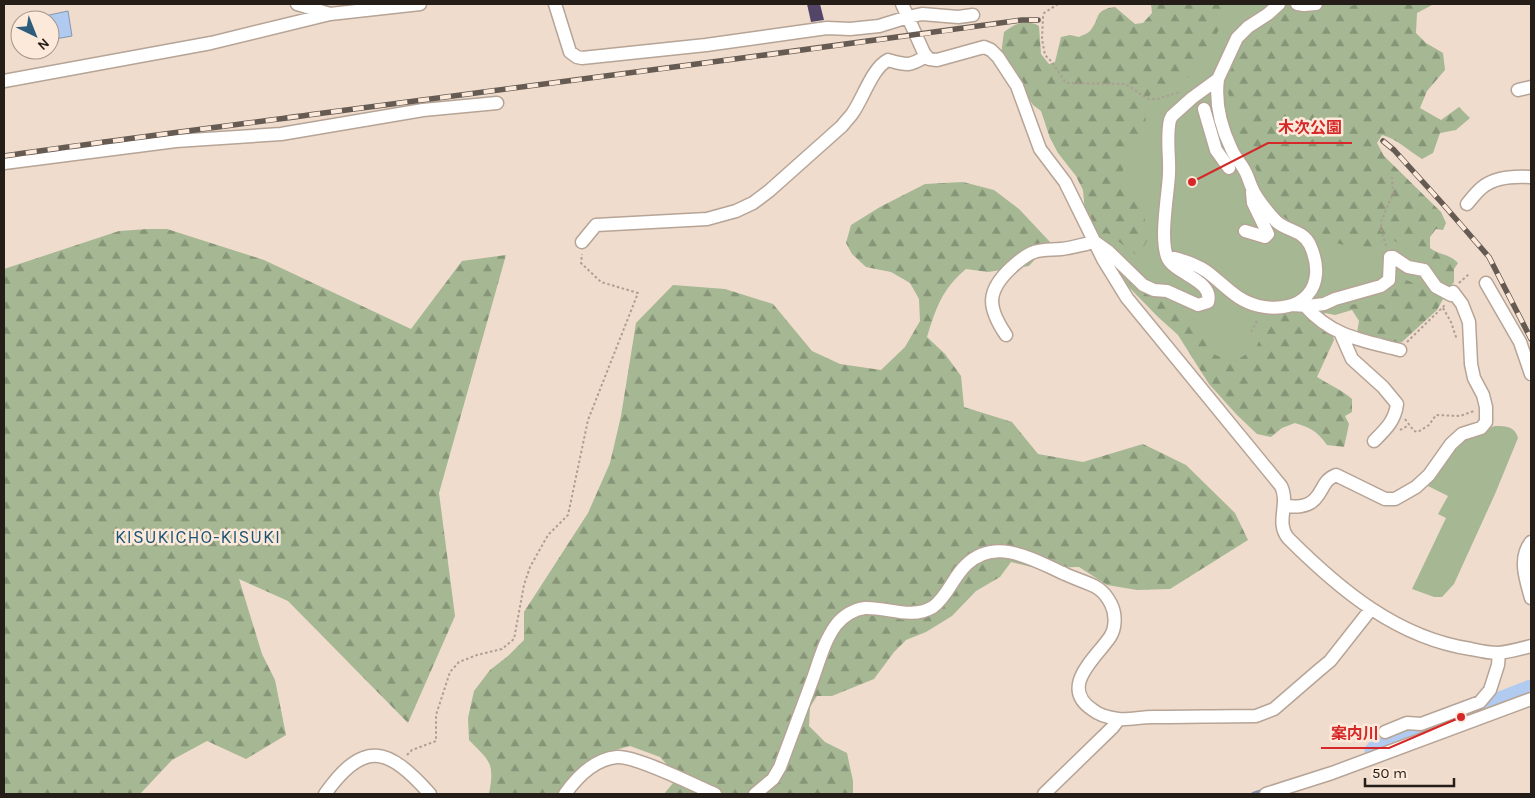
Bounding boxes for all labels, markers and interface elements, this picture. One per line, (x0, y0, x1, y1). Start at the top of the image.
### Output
north arrow (10, 10, 60, 60)
text: N (34, 34, 53, 54)
callout: 木次公園 (1268, 112, 1352, 143)
text: 木次公園 (1278, 118, 1342, 137)
district label: KISUKICHO-KISUKI (115, 526, 281, 548)
callout: 案内川 (1321, 717, 1389, 748)
text: 案内川 (1331, 724, 1379, 743)
scale bar (1365, 756, 1454, 788)
text: 50 m (1372, 764, 1407, 782)

